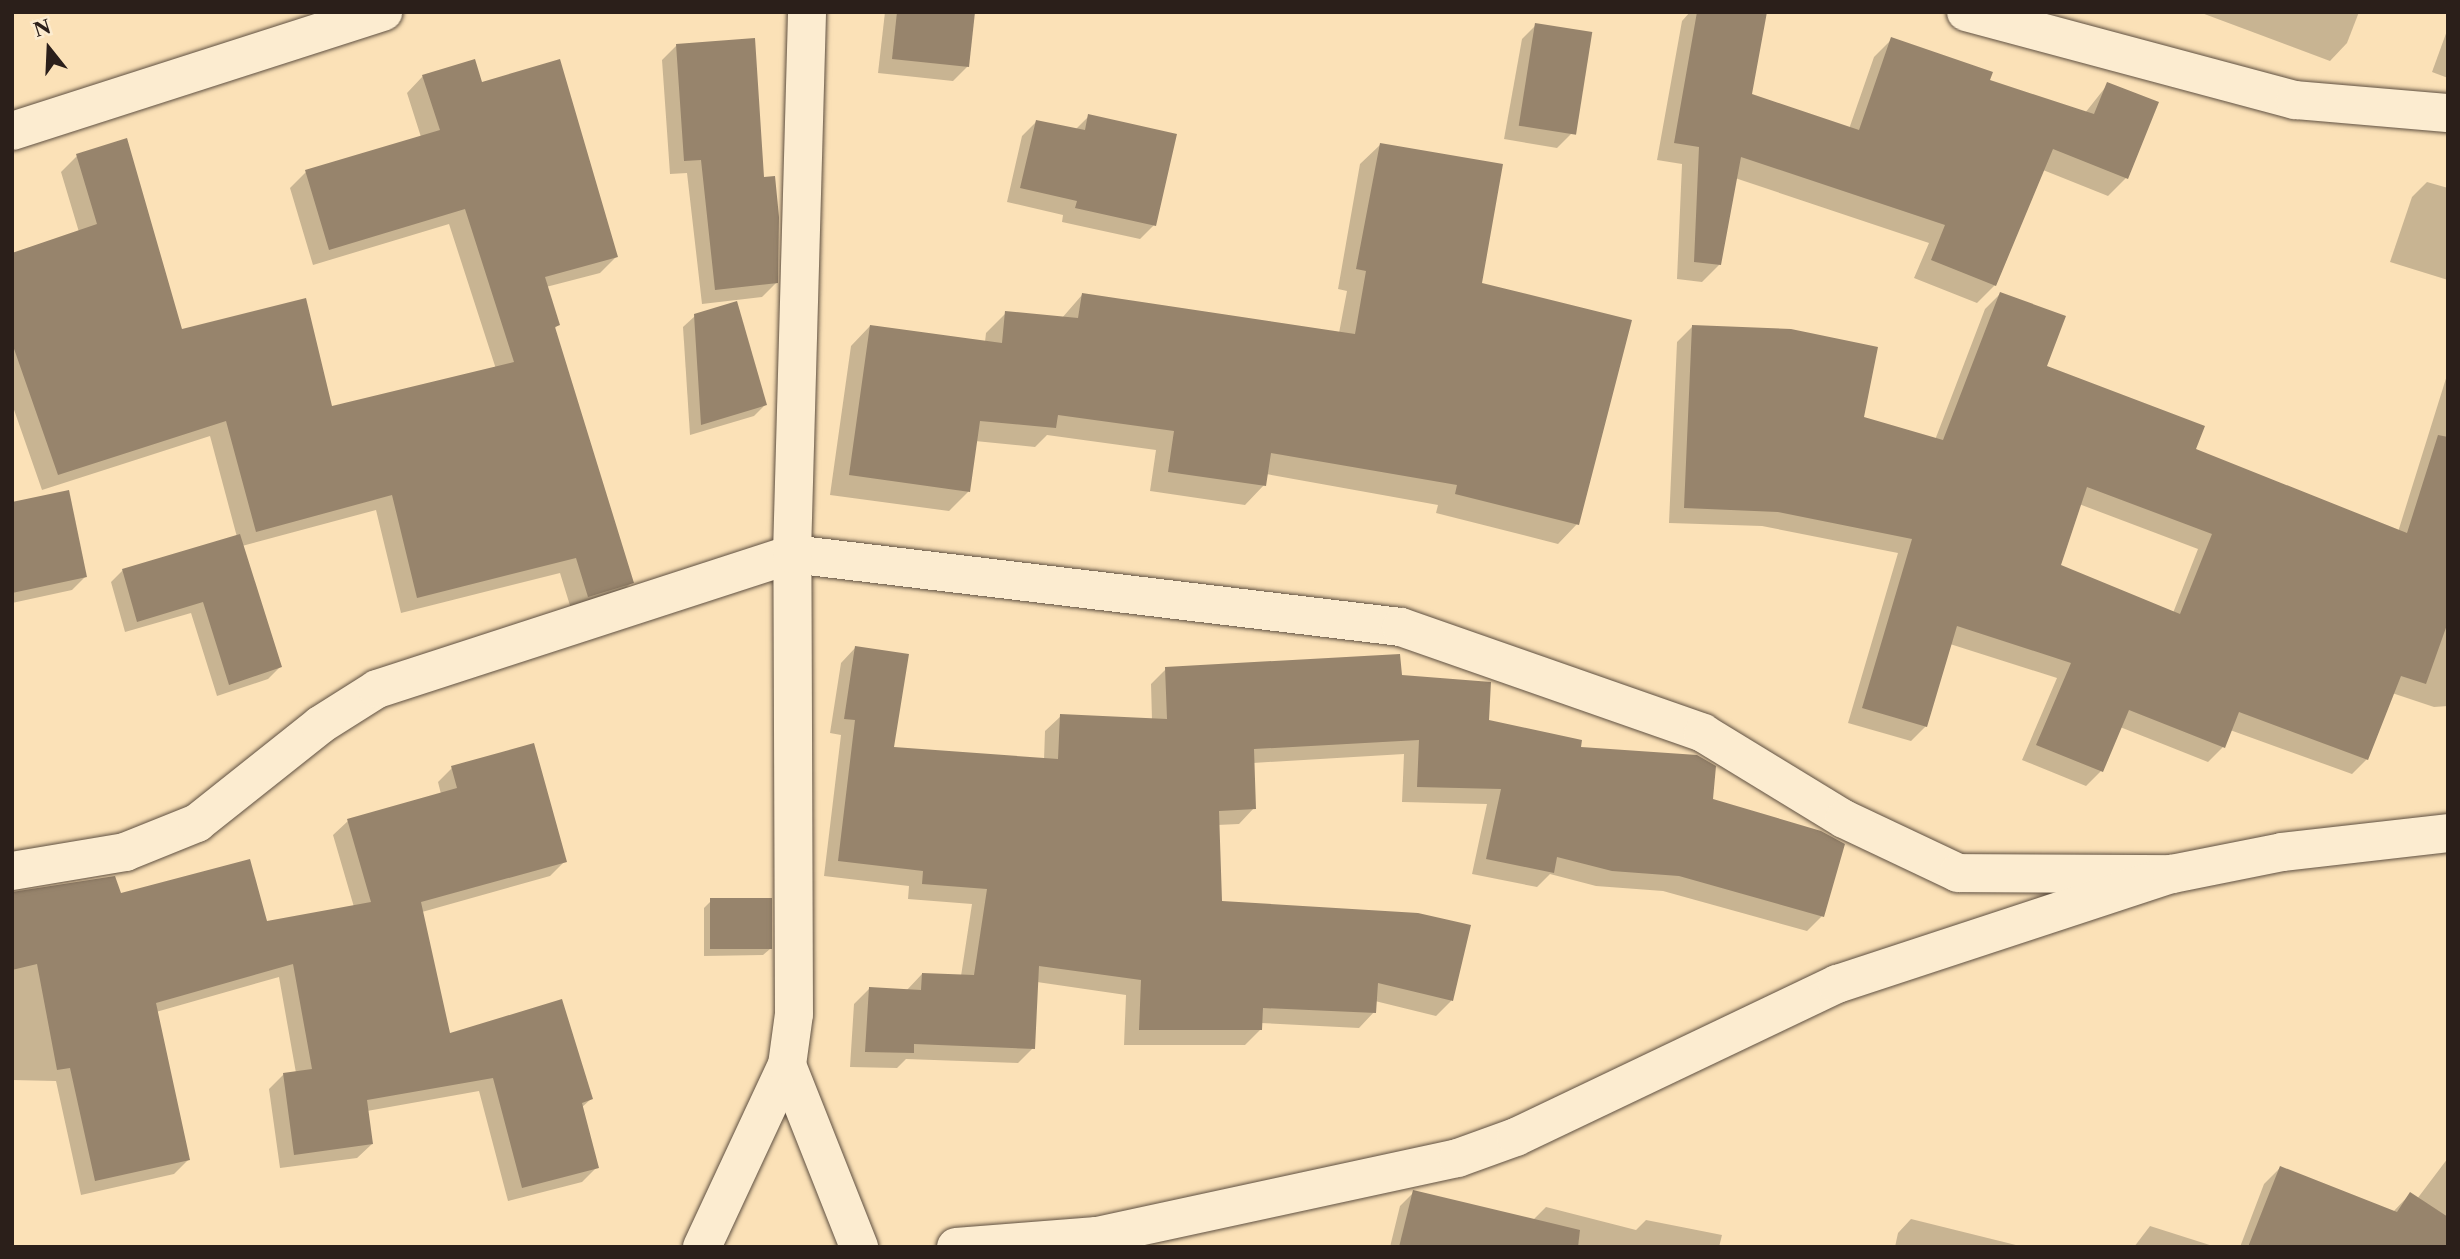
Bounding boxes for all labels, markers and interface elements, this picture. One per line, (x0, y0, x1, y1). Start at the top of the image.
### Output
north arrow (14, 14, 84, 84)
text: N (31, 15, 54, 42)

